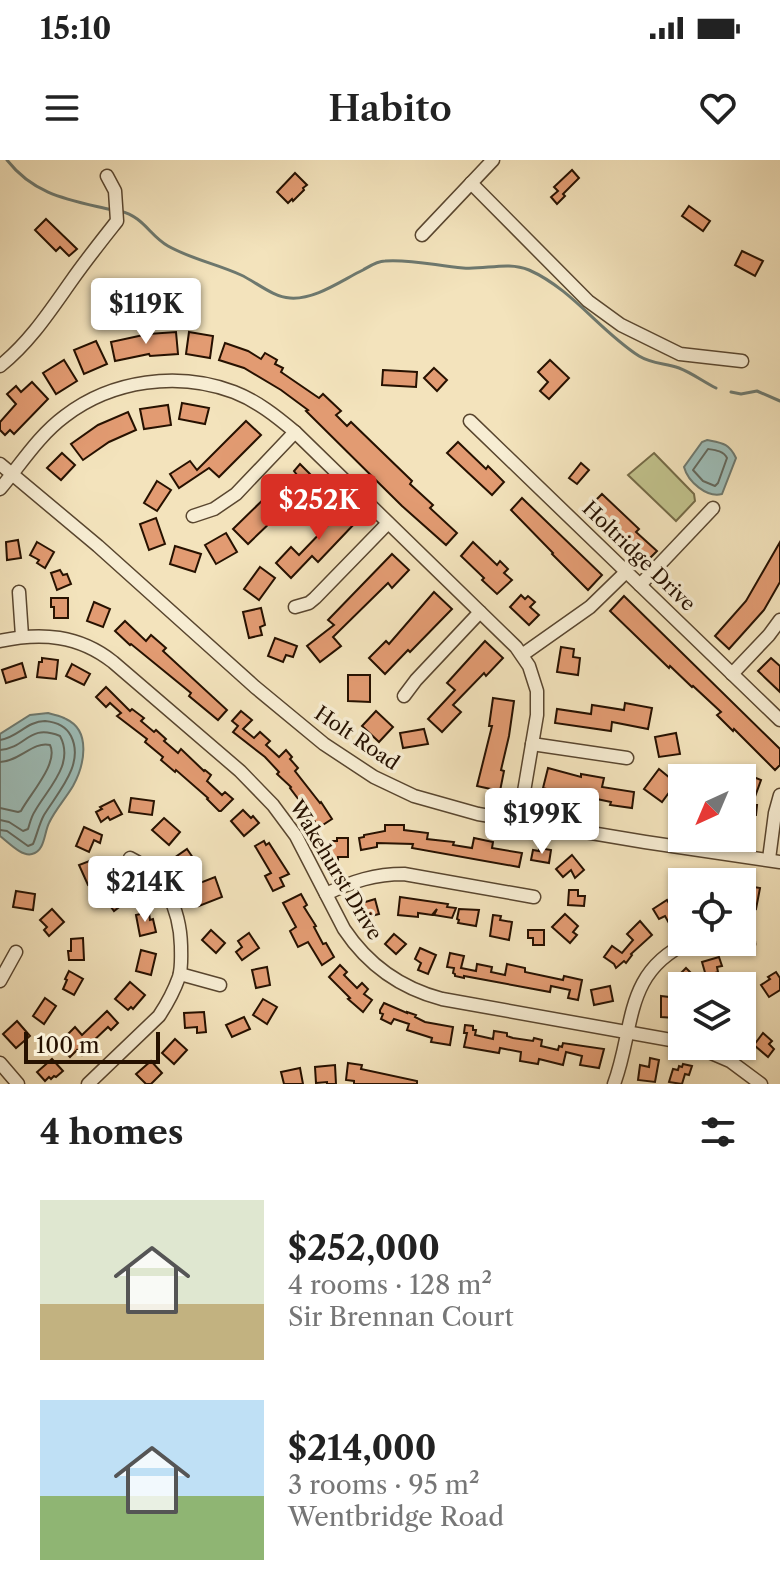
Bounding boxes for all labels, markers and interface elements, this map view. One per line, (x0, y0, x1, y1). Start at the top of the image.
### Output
text: 15:10 (40, 10, 111, 47)
icon: menu (40, 86, 84, 130)
text: Habito (328, 86, 452, 130)
icon: heart (696, 86, 740, 130)
pin: $119K (90, 278, 202, 346)
text: $119K (109, 288, 183, 320)
pin: $252K (263, 474, 375, 542)
text: $252K (279, 484, 359, 516)
street label: Holtridge Drive (578, 496, 700, 616)
street label: Holt Road (310, 701, 404, 775)
north arrow (668, 764, 756, 852)
map controls (668, 764, 756, 1060)
pin: $199K (486, 788, 598, 856)
street label: Wakehurst Drive (284, 795, 387, 944)
text: $199K (503, 798, 581, 830)
pin: $214K (89, 856, 201, 924)
text: $214K (106, 866, 184, 898)
button: locate (668, 868, 756, 956)
button: layers (668, 972, 756, 1060)
scale bar (24, 1028, 160, 1064)
text: 100 m (36, 1032, 99, 1059)
icon: filters (696, 1110, 740, 1154)
text: 4 homes (40, 1111, 184, 1153)
text: $252,000 (288, 1227, 440, 1269)
icon: home (104, 1232, 200, 1328)
text: 4 rooms · 128 m² (288, 1269, 492, 1301)
text: Sir Brennan Court (288, 1301, 514, 1333)
text: $214,000 (288, 1427, 436, 1469)
icon: home (104, 1432, 200, 1528)
text: 3 rooms · 95 m² (288, 1469, 480, 1501)
text: Wentbridge Road (288, 1501, 504, 1533)

